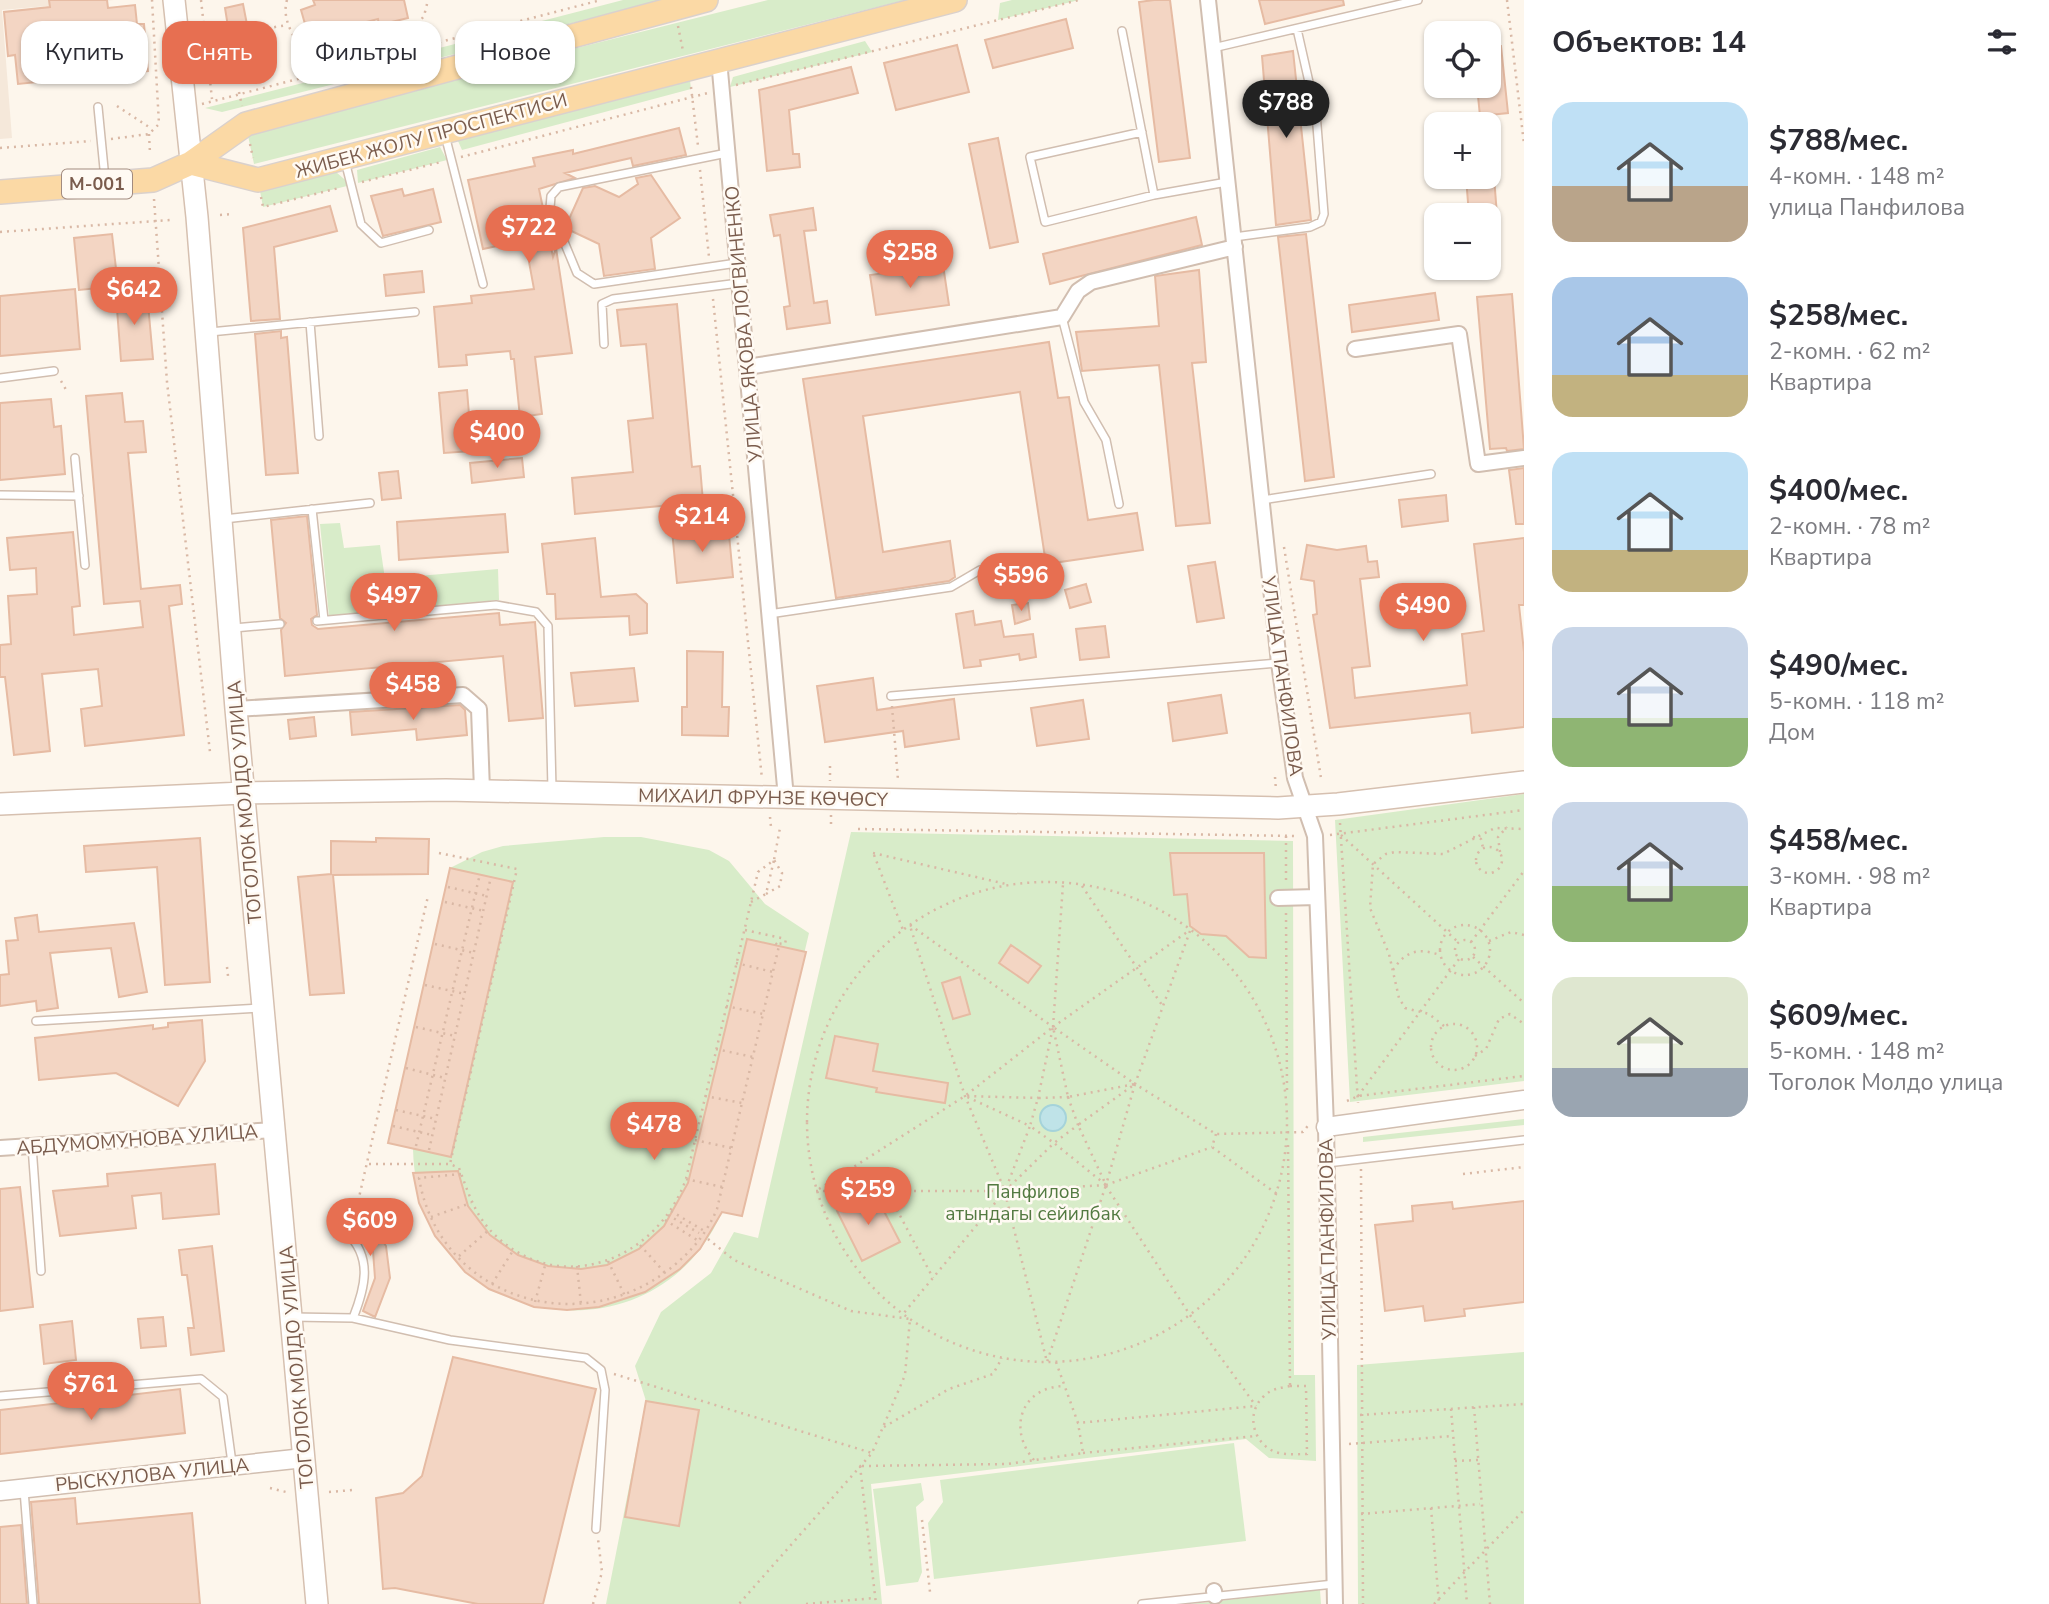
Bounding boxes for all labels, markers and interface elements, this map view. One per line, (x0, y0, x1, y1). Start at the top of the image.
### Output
chip: Купить (21, 21, 148, 84)
chip: Снять (162, 21, 277, 84)
chip: Фильтры (291, 21, 441, 84)
chip: Новое (455, 21, 575, 84)
map controls (1424, 21, 1501, 280)
button: locate (1424, 21, 1501, 98)
text: Объектов: 14 (1552, 22, 1746, 63)
icon: filters (1983, 23, 2021, 61)
pin: $788 (1245, 80, 1327, 140)
street label: ЖИБЕК ЖОЛУ ПРОСПЕКТИСИ (292, 87, 570, 185)
text: $788 (1258, 87, 1314, 118)
button: + (1424, 112, 1501, 189)
text: $788/мес. (1769, 120, 1908, 161)
icon: home (1608, 130, 1692, 214)
text: 4-комн. · 148 m² (1769, 161, 1944, 192)
road number: М-001 (62, 169, 132, 198)
street label: УЛИЦА ЯКОВА ЛОГВИНЕНКО (719, 185, 769, 464)
text: улица Панфилова (1769, 192, 1965, 223)
button: − (1424, 203, 1501, 280)
pin: $722 (488, 205, 570, 265)
text: $722 (501, 212, 557, 243)
pin: $258 (869, 230, 951, 290)
text: $258 (882, 237, 938, 268)
pin: $642 (93, 268, 175, 327)
text: $642 (106, 274, 162, 305)
text: $258/мес. (1769, 295, 1908, 336)
icon: home (1608, 305, 1692, 389)
text: 2-комн. · 62 m² (1769, 336, 1931, 367)
text: Квартира (1769, 367, 1872, 398)
pin: $400 (456, 410, 538, 470)
text: $400 (469, 417, 525, 448)
text: $400/мес. (1769, 470, 1908, 511)
icon: home (1608, 480, 1692, 564)
pin: $214 (661, 494, 743, 554)
text: $214 (674, 501, 730, 532)
text: 2-комн. · 78 m² (1769, 511, 1931, 542)
text: Квартира (1769, 542, 1872, 573)
pin: $596 (980, 554, 1062, 613)
text: $596 (993, 560, 1049, 591)
street label: УЛИЦА ПАНФИЛОВА (1255, 573, 1309, 778)
pin: $497 (353, 574, 435, 633)
text: $497 (366, 580, 422, 611)
pin: $490 (1382, 584, 1464, 643)
text: $490 (1395, 590, 1451, 621)
text: $490/мес. (1769, 645, 1908, 686)
icon: home (1608, 655, 1692, 739)
pin: $458 (372, 662, 454, 722)
text: $458 (385, 669, 441, 700)
street label: ТОГОЛОК МОЛДО УЛИЦА (221, 679, 269, 925)
text: 5-комн. · 118 m² (1769, 686, 1944, 717)
text: Дом (1769, 717, 1815, 748)
street label: МИХАИЛ ФРУНЗЕ КӨЧӨСҮ (638, 783, 889, 813)
text: $458/мес. (1769, 820, 1908, 861)
icon: home (1608, 830, 1692, 914)
text: 3-комн. · 98 m² (1769, 861, 1931, 892)
text: Квартира (1769, 892, 1872, 923)
text: $609/мес. (1769, 995, 1908, 1036)
icon: home (1608, 1005, 1692, 1089)
text: 5-комн. · 148 m² (1769, 1036, 1944, 1067)
text: Тоголок Молдо улица (1769, 1067, 2003, 1098)
pin: $478 (613, 1102, 695, 1162)
text: $478 (626, 1109, 682, 1140)
street label: АБДУМОМУНОВА УЛИЦА (15, 1119, 259, 1161)
street label: УЛИЦА ПАНФИЛОВА (1313, 1138, 1343, 1341)
pin: $259 (827, 1168, 909, 1227)
text: $259 (840, 1174, 896, 1205)
park label: Панфилов атындагы сейилбак (945, 1179, 1121, 1227)
pin: $609 (329, 1198, 411, 1258)
text: $609 (342, 1205, 398, 1236)
street label: ТОГОЛОК МОЛДО УЛИЦА (273, 1244, 321, 1490)
pin: $761 (50, 1362, 132, 1422)
text: $761 (63, 1369, 119, 1400)
street label: РЫСКУЛОВА УЛИЦА (54, 1452, 250, 1498)

